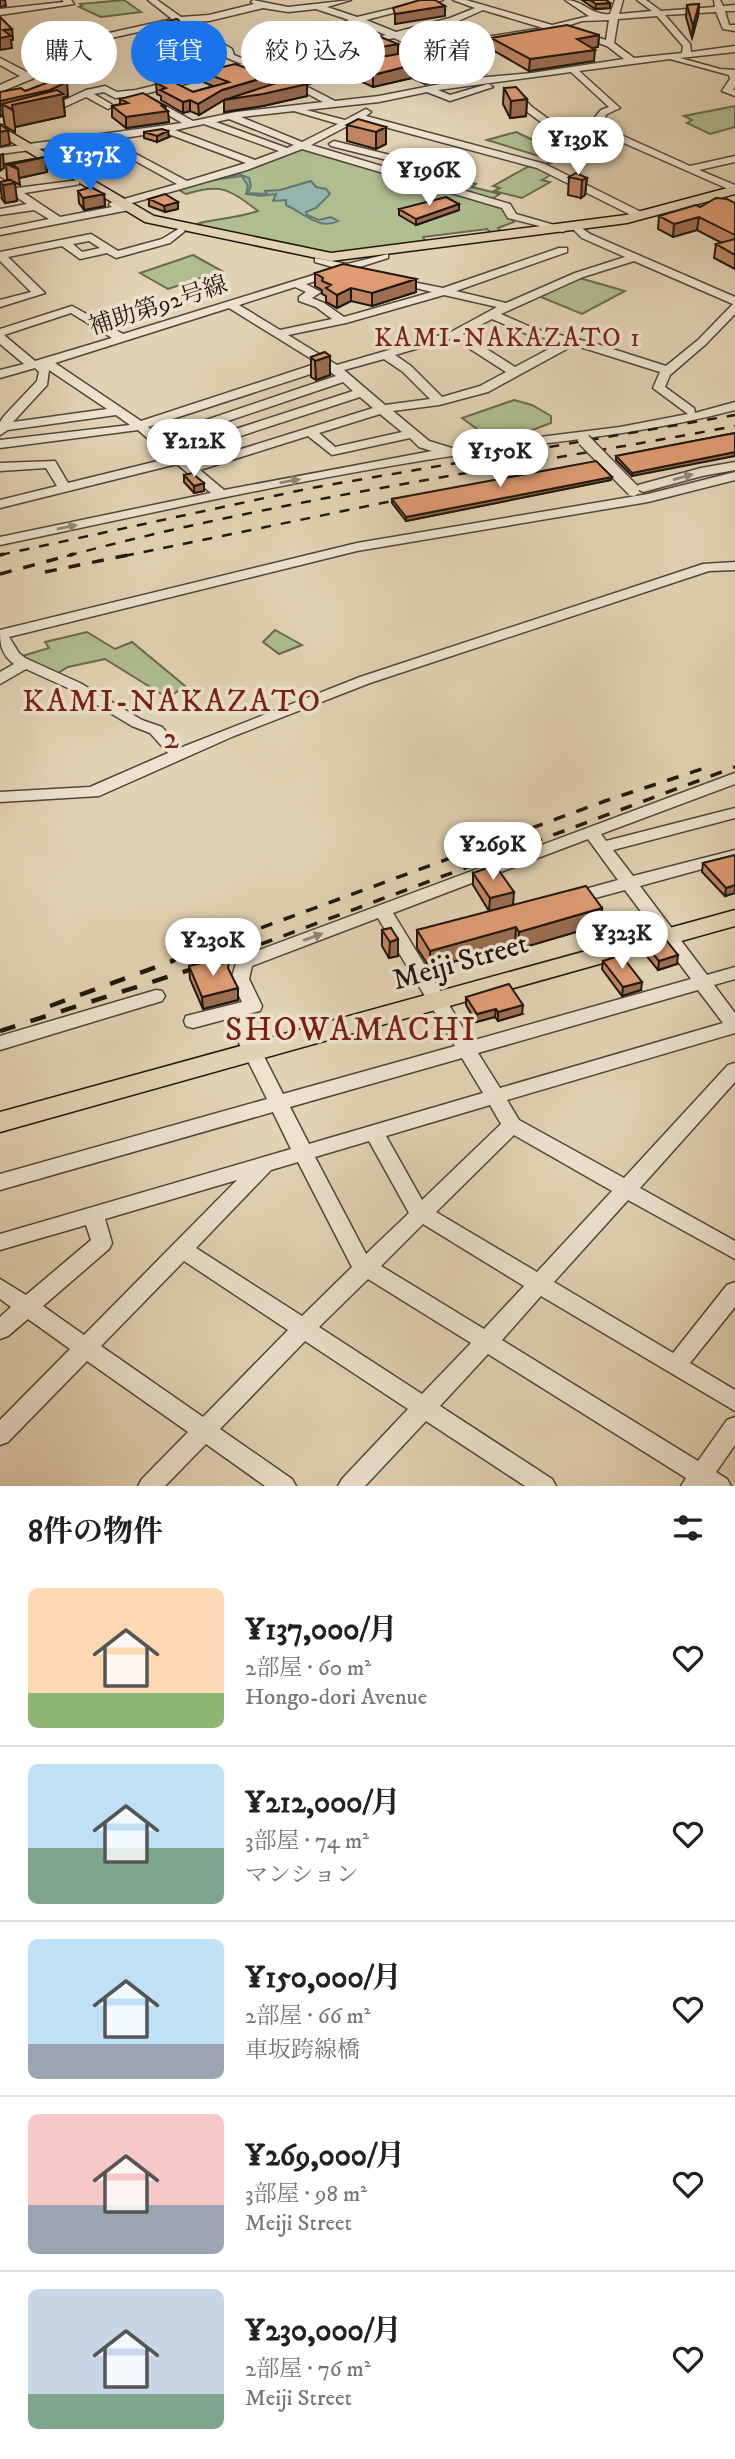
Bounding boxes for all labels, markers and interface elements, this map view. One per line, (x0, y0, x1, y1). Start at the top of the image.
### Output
chip: 購入 (21, 21, 117, 84)
chip: 賃貸 (131, 21, 227, 84)
chip: 絞り込み (241, 21, 385, 84)
chip: 新着 (399, 21, 495, 84)
pin: ¥139K (529, 118, 627, 177)
text: ¥139K (548, 125, 608, 154)
pin: ¥137K (41, 134, 139, 193)
text: ¥137K (60, 141, 120, 170)
pin: ¥196K (380, 148, 478, 208)
text: ¥196K (397, 156, 461, 185)
street label: 補助第92号線 (85, 269, 231, 342)
district label: KAMI-NAKAZATO 1 (374, 322, 642, 355)
pin: ¥212K (145, 420, 243, 479)
text: ¥212K (163, 427, 225, 456)
pin: ¥150K (451, 430, 549, 489)
text: ¥150K (468, 437, 532, 466)
one-way arrow (673, 471, 694, 481)
one-way arrow (279, 475, 301, 486)
one-way arrow (56, 521, 78, 532)
district label: KAMI-NAKAZATO 2 (22, 682, 322, 759)
pin: ¥269K (444, 822, 542, 882)
text: ¥269K (460, 830, 526, 859)
pin: ¥323K (573, 912, 671, 971)
pin: ¥230K (164, 918, 262, 978)
text: ¥323K (592, 919, 652, 948)
street label: Meiji Street (388, 925, 533, 999)
text: ¥230K (181, 926, 245, 955)
one-way arrow (303, 931, 324, 942)
district label: SHOWAMACHI (225, 1010, 477, 1051)
icon: filters (669, 1509, 707, 1547)
text: 8件の物件 (28, 1514, 163, 1551)
text: ¥137,000/月 (245, 1612, 398, 1649)
icon: home (84, 1616, 168, 1700)
icon: heart (669, 1639, 707, 1677)
text: 2部屋 · 60 m² (245, 1654, 371, 1683)
text: Hongo-dori Avenue (245, 1683, 427, 1712)
text: ¥212,000/月 (245, 1785, 401, 1822)
icon: home (84, 1792, 168, 1876)
icon: heart (669, 1815, 707, 1853)
text: 3部屋 · 74 m² (245, 1827, 369, 1856)
text: マンション (245, 1861, 359, 1890)
text: ¥150,000/月 (245, 1960, 402, 1997)
icon: home (84, 1967, 168, 2051)
icon: heart (669, 1990, 707, 2028)
text: 2部屋 · 66 m² (245, 2002, 371, 2031)
text: 車坂跨線橋 (245, 2036, 360, 2065)
text: ¥269,000/月 (245, 2138, 405, 2175)
icon: home (84, 2142, 168, 2226)
icon: heart (669, 2165, 707, 2203)
text: 3部屋 · 98 m² (245, 2180, 367, 2209)
text: Meiji Street (245, 2209, 352, 2238)
text: ¥230,000/月 (245, 2313, 402, 2350)
icon: home (84, 2317, 168, 2401)
icon: heart (669, 2340, 707, 2378)
text: 2部屋 · 76 m² (245, 2355, 371, 2384)
text: Meiji Street (245, 2384, 352, 2413)

